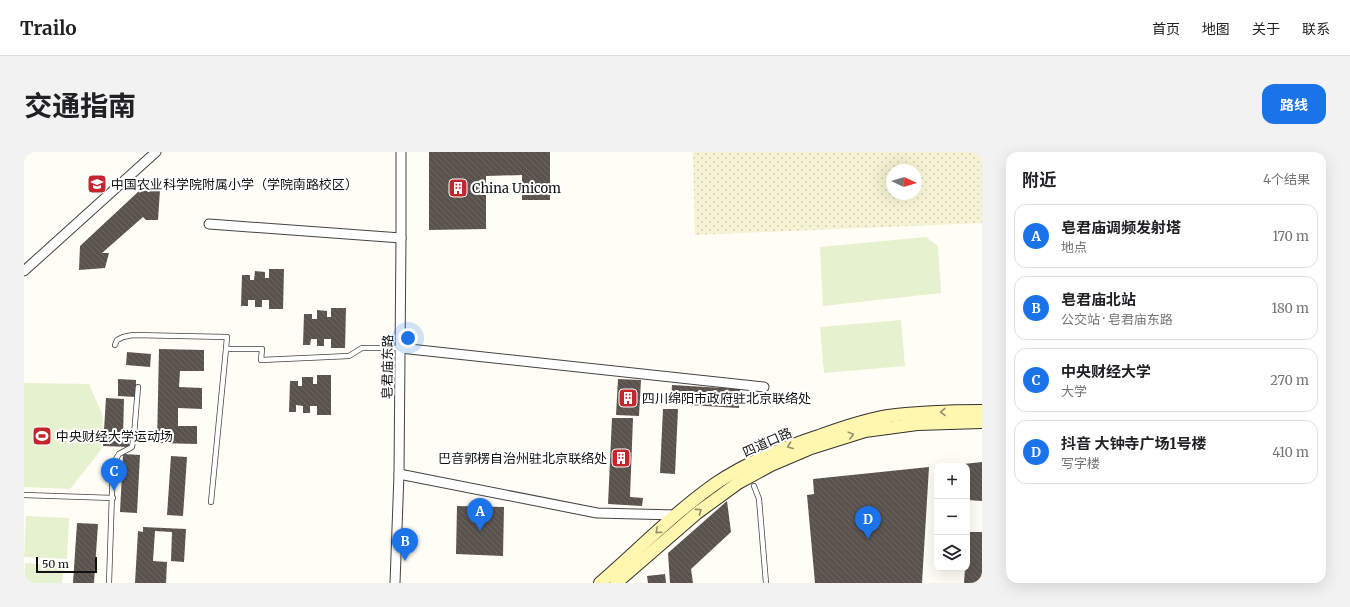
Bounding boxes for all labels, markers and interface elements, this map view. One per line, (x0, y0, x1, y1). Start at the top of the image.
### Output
text: Trailo (20, 16, 77, 40)
text: 首页 (1152, 20, 1180, 38)
text: 地图 (1202, 20, 1230, 38)
text: 关于 (1252, 20, 1280, 38)
text: 联系 (1302, 20, 1330, 38)
button: 路线 (1262, 84, 1326, 124)
text: 交通指南 (24, 88, 136, 124)
north arrow (886, 164, 922, 200)
text: 附近 (1022, 169, 1056, 191)
text: 4个结果 (1263, 171, 1310, 188)
school or university icon: 中国农业科学院附属小学（学院南路校区） (86, 173, 108, 195)
place label: 中国农业科学院附属小学（学院南路校区） (111, 176, 358, 193)
building icon: China Unicom (447, 177, 469, 199)
place label: China Unicom (472, 180, 561, 197)
text: 皂君庙调频发射塔 (1061, 218, 1181, 237)
text: A (1031, 228, 1041, 245)
text: 170 m (1272, 228, 1309, 245)
text: 地点 (1061, 239, 1087, 256)
text: 皂君庙北站 (1061, 290, 1136, 309)
text: B (1031, 300, 1041, 317)
text: 180 m (1271, 300, 1309, 317)
text: 公交站 · 皂君庙东路 (1061, 311, 1173, 328)
your location (398, 328, 418, 348)
street label: 皂君庙东路 (378, 334, 397, 400)
text: 中央财经大学 (1061, 362, 1151, 381)
text: C (1032, 372, 1040, 389)
text: 270 m (1270, 372, 1309, 389)
text: 大学 (1061, 383, 1087, 400)
building icon: 四川绵阳市政府驻北京联络处 (617, 387, 639, 409)
place label: 四川绵阳市政府驻北京联络处 (642, 390, 811, 407)
one-way arrow (940, 407, 946, 416)
street label: 四道口路 (740, 424, 794, 461)
sports icon: 中央财经大学运动场 (31, 425, 53, 447)
place label: 中央财经大学运动场 (56, 428, 173, 445)
one-way arrow (847, 431, 854, 440)
text: 抖音 大钟寺广场1号楼 (1061, 434, 1207, 453)
one-way arrow (786, 442, 793, 450)
text: D (1031, 444, 1041, 461)
text: 410 m (1272, 444, 1309, 461)
building icon: 巴音郭楞自治州驻北京联络处 (610, 447, 632, 469)
place label: 巴音郭楞自治州驻北京联络处 (438, 450, 607, 467)
text: 写字楼 (1061, 455, 1100, 472)
pin: C (101, 458, 127, 491)
map controls (934, 463, 970, 571)
button: + (934, 463, 970, 499)
pin: A (467, 498, 493, 531)
button: − (934, 499, 970, 535)
pin: D (855, 506, 881, 539)
one-way arrow (694, 509, 701, 516)
one-way arrow (655, 526, 663, 534)
pin: B (392, 528, 418, 561)
button: layers (934, 535, 970, 571)
scale bar (36, 555, 97, 574)
text: 50 m (42, 557, 69, 571)

